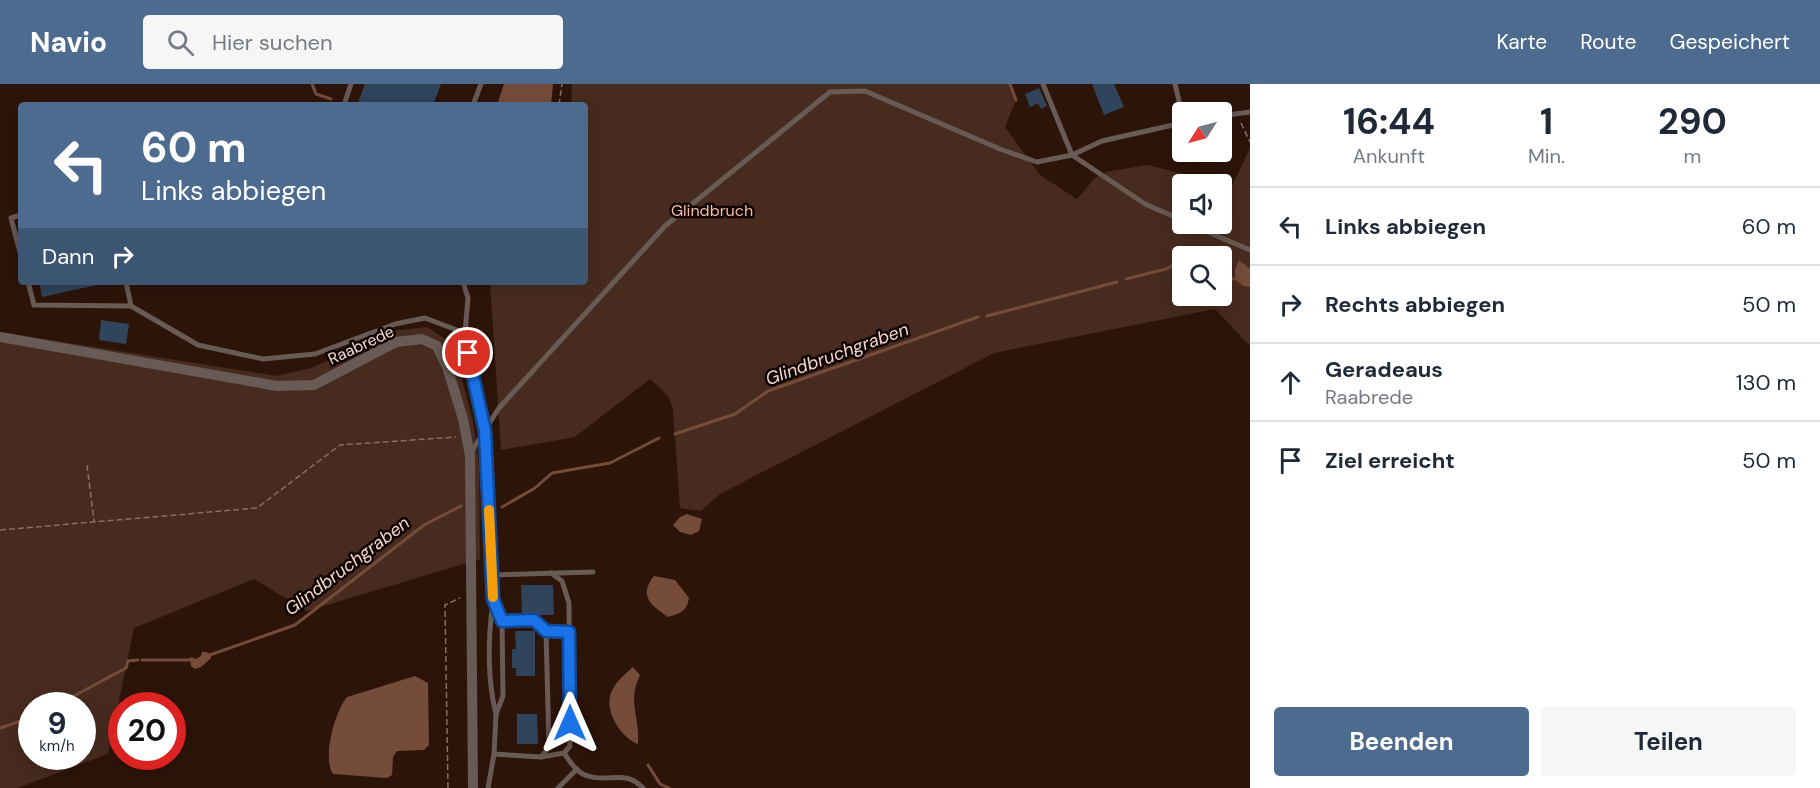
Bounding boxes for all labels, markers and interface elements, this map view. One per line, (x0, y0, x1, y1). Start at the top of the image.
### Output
search box (143, 15, 563, 69)
text: Navio (30, 24, 107, 61)
icon: search (164, 26, 197, 59)
text: Hier suchen (212, 28, 333, 57)
text: Karte (1496, 28, 1547, 56)
text: Route (1580, 28, 1636, 56)
text: Gespeichert (1669, 28, 1790, 56)
text: 16:44 (1343, 98, 1435, 145)
text: 1 (1540, 98, 1553, 145)
text: 290 (1658, 98, 1727, 145)
north arrow (1172, 102, 1232, 162)
map controls (1172, 102, 1232, 306)
text: 60 m (141, 120, 247, 175)
icon: left (42, 126, 120, 204)
text: Ankunft (1353, 143, 1425, 169)
text: Min. (1528, 143, 1565, 169)
text: m (1684, 143, 1701, 169)
text: Links abbiegen (141, 173, 326, 208)
button: sound (1172, 174, 1232, 234)
park label: Glindbruch (671, 200, 753, 221)
icon: left (1274, 210, 1307, 243)
text: Links abbiegen (1325, 212, 1486, 241)
text: 60 m (1742, 212, 1796, 241)
icon: right (106, 240, 139, 273)
text: Dann (42, 242, 94, 271)
button: search (1172, 246, 1232, 306)
icon: right (1274, 288, 1307, 321)
text: Rechts abbiegen (1325, 290, 1505, 319)
text: 50 m (1742, 290, 1796, 319)
water label: Glindbruchgraben (762, 317, 912, 391)
street label: Raabrede (325, 321, 397, 369)
pin (442, 327, 493, 378)
icon: arrive (451, 336, 484, 369)
text: Geradeaus (1325, 355, 1443, 384)
icon: ahead (1274, 366, 1307, 399)
text: 130 m (1736, 368, 1796, 397)
text: Raabrede (1325, 384, 1413, 410)
icon: arrive (1274, 444, 1307, 477)
text: Ziel erreicht (1325, 446, 1455, 475)
text: 50 m (1742, 446, 1796, 475)
water label: Glindbruchgraben (280, 511, 414, 621)
position arrow (538, 691, 602, 755)
speed limit sign: 20 (108, 692, 186, 770)
text: 9 (47, 704, 67, 743)
button: Beenden (1274, 707, 1529, 776)
button: Teilen (1541, 707, 1796, 776)
text: km/h (39, 736, 75, 756)

